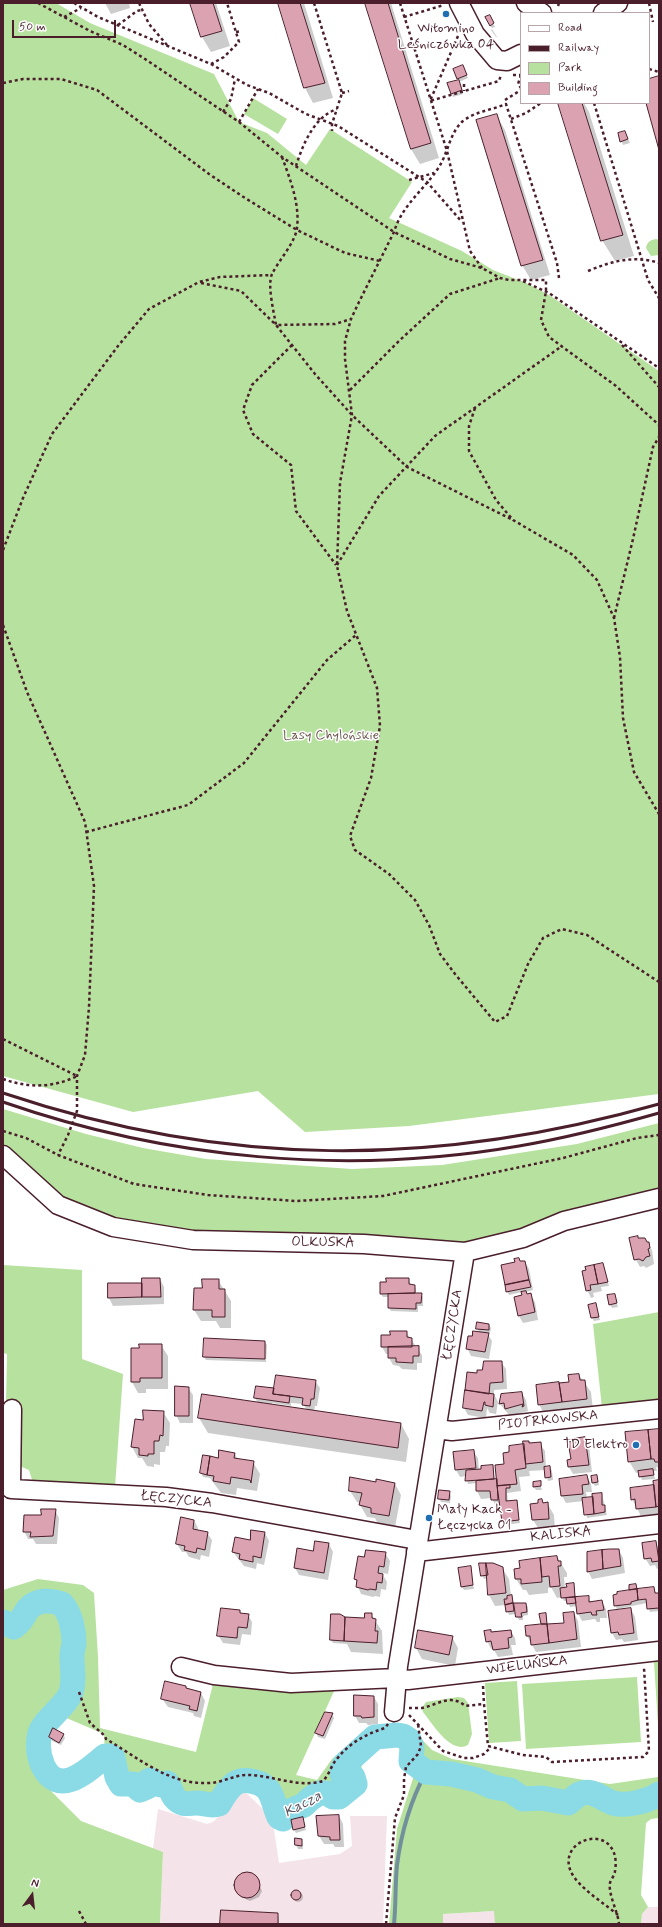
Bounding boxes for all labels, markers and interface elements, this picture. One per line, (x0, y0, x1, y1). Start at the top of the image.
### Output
marker: Witomino Leśniczówka 04 (441, 9, 451, 19)
scale bar (14, 12, 118, 38)
legend (520, 12, 650, 104)
text: 50 m (19, 19, 46, 35)
text: Road (558, 20, 582, 36)
place label: Witomino Leśniczówka 04 (398, 21, 494, 54)
text: Railway (558, 40, 599, 56)
text: Park (558, 60, 582, 76)
text: Building (558, 80, 598, 96)
park label: Lasy Chylońskie (283, 728, 379, 744)
street label: OLKUSKA (291, 1234, 355, 1252)
street label: ŁĘCZYCKA (439, 1288, 467, 1362)
street label: PIOTRKOWSKA (497, 1407, 599, 1435)
place label: TD Elektro (563, 1437, 628, 1453)
marker: TD Elektro (631, 1440, 641, 1450)
street label: ŁĘCZYCKA (139, 1488, 213, 1512)
place label: Mały Kack - Łęczycka 01 (437, 1502, 512, 1534)
marker: Mały Kack - Łęczycka 01 (424, 1513, 434, 1523)
street label: KALISKA (530, 1523, 592, 1547)
street label: WIELUŃSKA (486, 1653, 568, 1679)
water label: Kacza (281, 1788, 325, 1822)
north arrow (12, 1875, 52, 1915)
text: N (30, 1876, 40, 1891)

